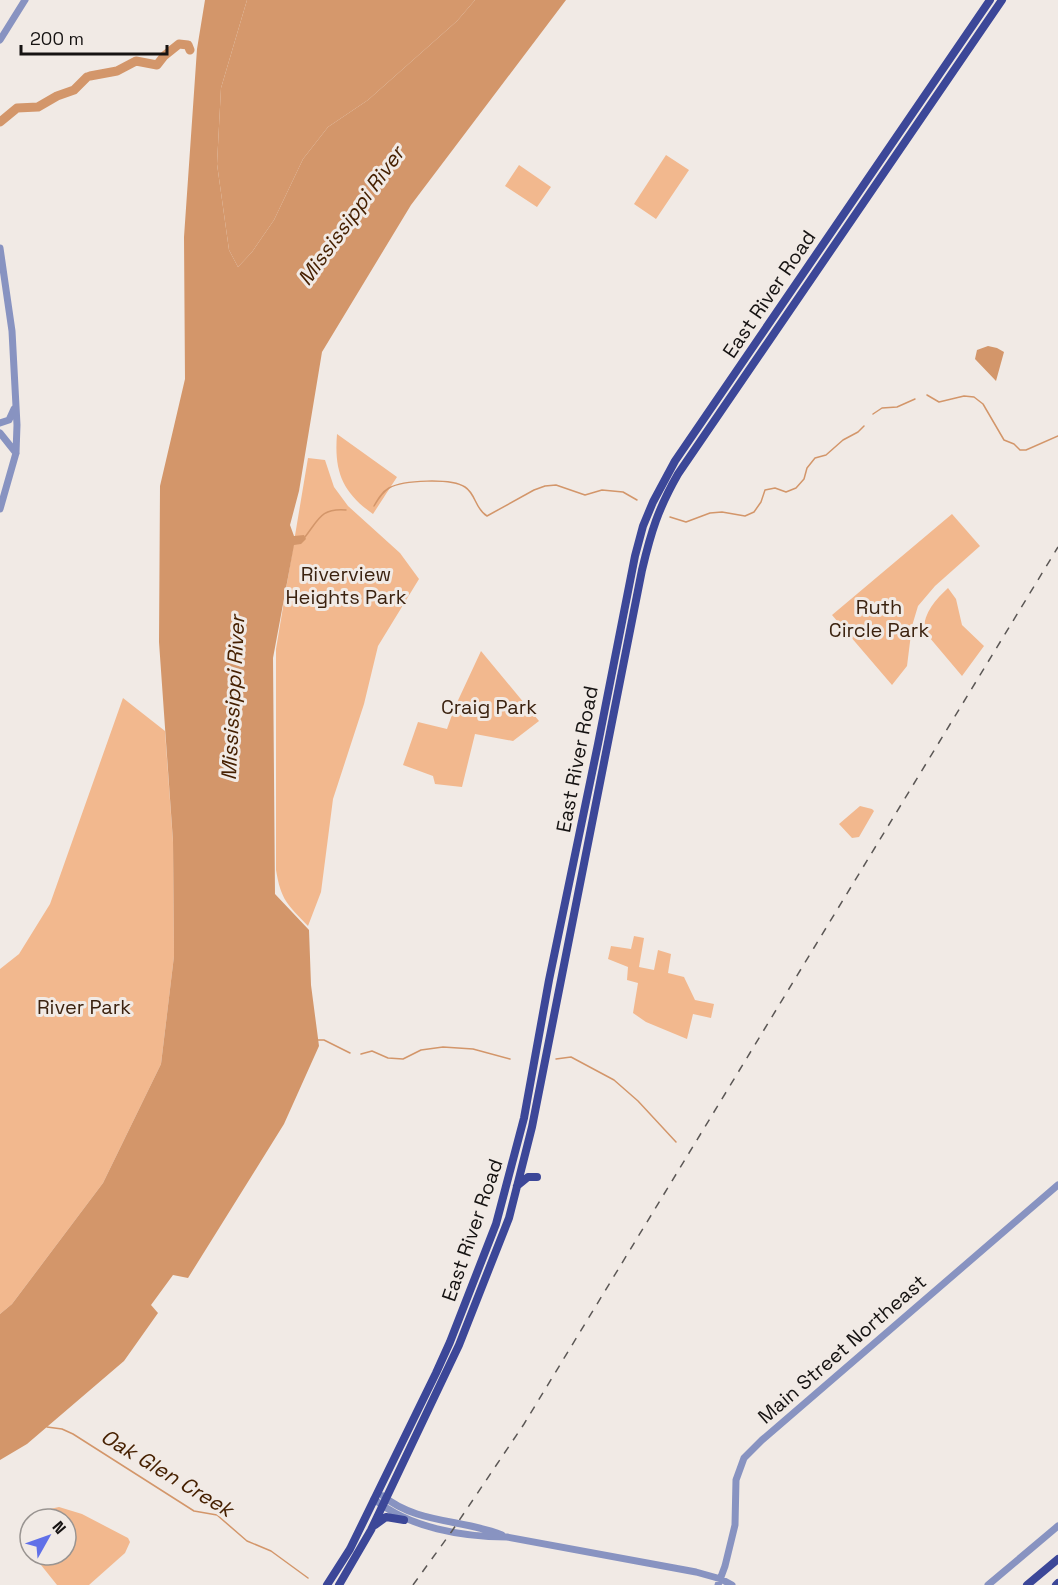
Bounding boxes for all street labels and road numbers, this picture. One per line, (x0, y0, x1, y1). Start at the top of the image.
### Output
street label: East River Road (717, 225, 821, 363)
street label: East River Road (550, 683, 604, 835)
street label: East River Road (435, 1155, 509, 1305)
street label: Main Street Northeast (752, 1269, 932, 1429)

